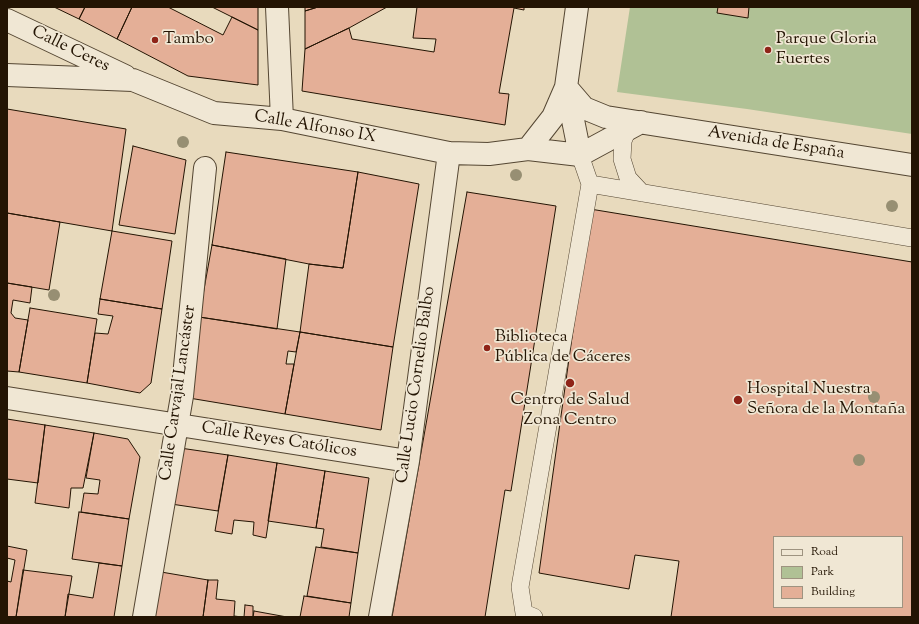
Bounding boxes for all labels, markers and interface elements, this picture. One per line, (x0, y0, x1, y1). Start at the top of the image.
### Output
street label: Calle Ceres (28, 22, 112, 78)
place label: Tambo (163, 30, 214, 50)
place label: Parque Gloria Fuertes (776, 30, 877, 70)
marker: Tambo (150, 35, 160, 45)
marker: Parque Gloria Fuertes (763, 45, 773, 55)
street label: Calle Alfonso IX (252, 107, 378, 149)
street label: Avenida de España (706, 123, 846, 165)
street label: Calle Lucio Cornelio Balbo (393, 285, 441, 485)
street label: Calle Carvajal Lancáster (157, 304, 201, 482)
place label: Biblioteca Pública de Cáceres (495, 328, 630, 368)
marker: Biblioteca Pública de Cáceres (482, 343, 492, 353)
marker: Centro de Salud Zona Centro (564, 377, 576, 389)
place label: Hospital Nuestra Señora de la Montaña (747, 380, 905, 420)
place label: Centro de Salud Zona Centro (510, 391, 630, 431)
marker: Hospital Nuestra Señora de la Montaña (732, 394, 744, 406)
street label: Calle Reyes Católicos (200, 419, 358, 463)
legend (773, 536, 903, 608)
text: Road (811, 543, 838, 561)
text: Park (811, 563, 834, 581)
text: Building (811, 583, 855, 601)

